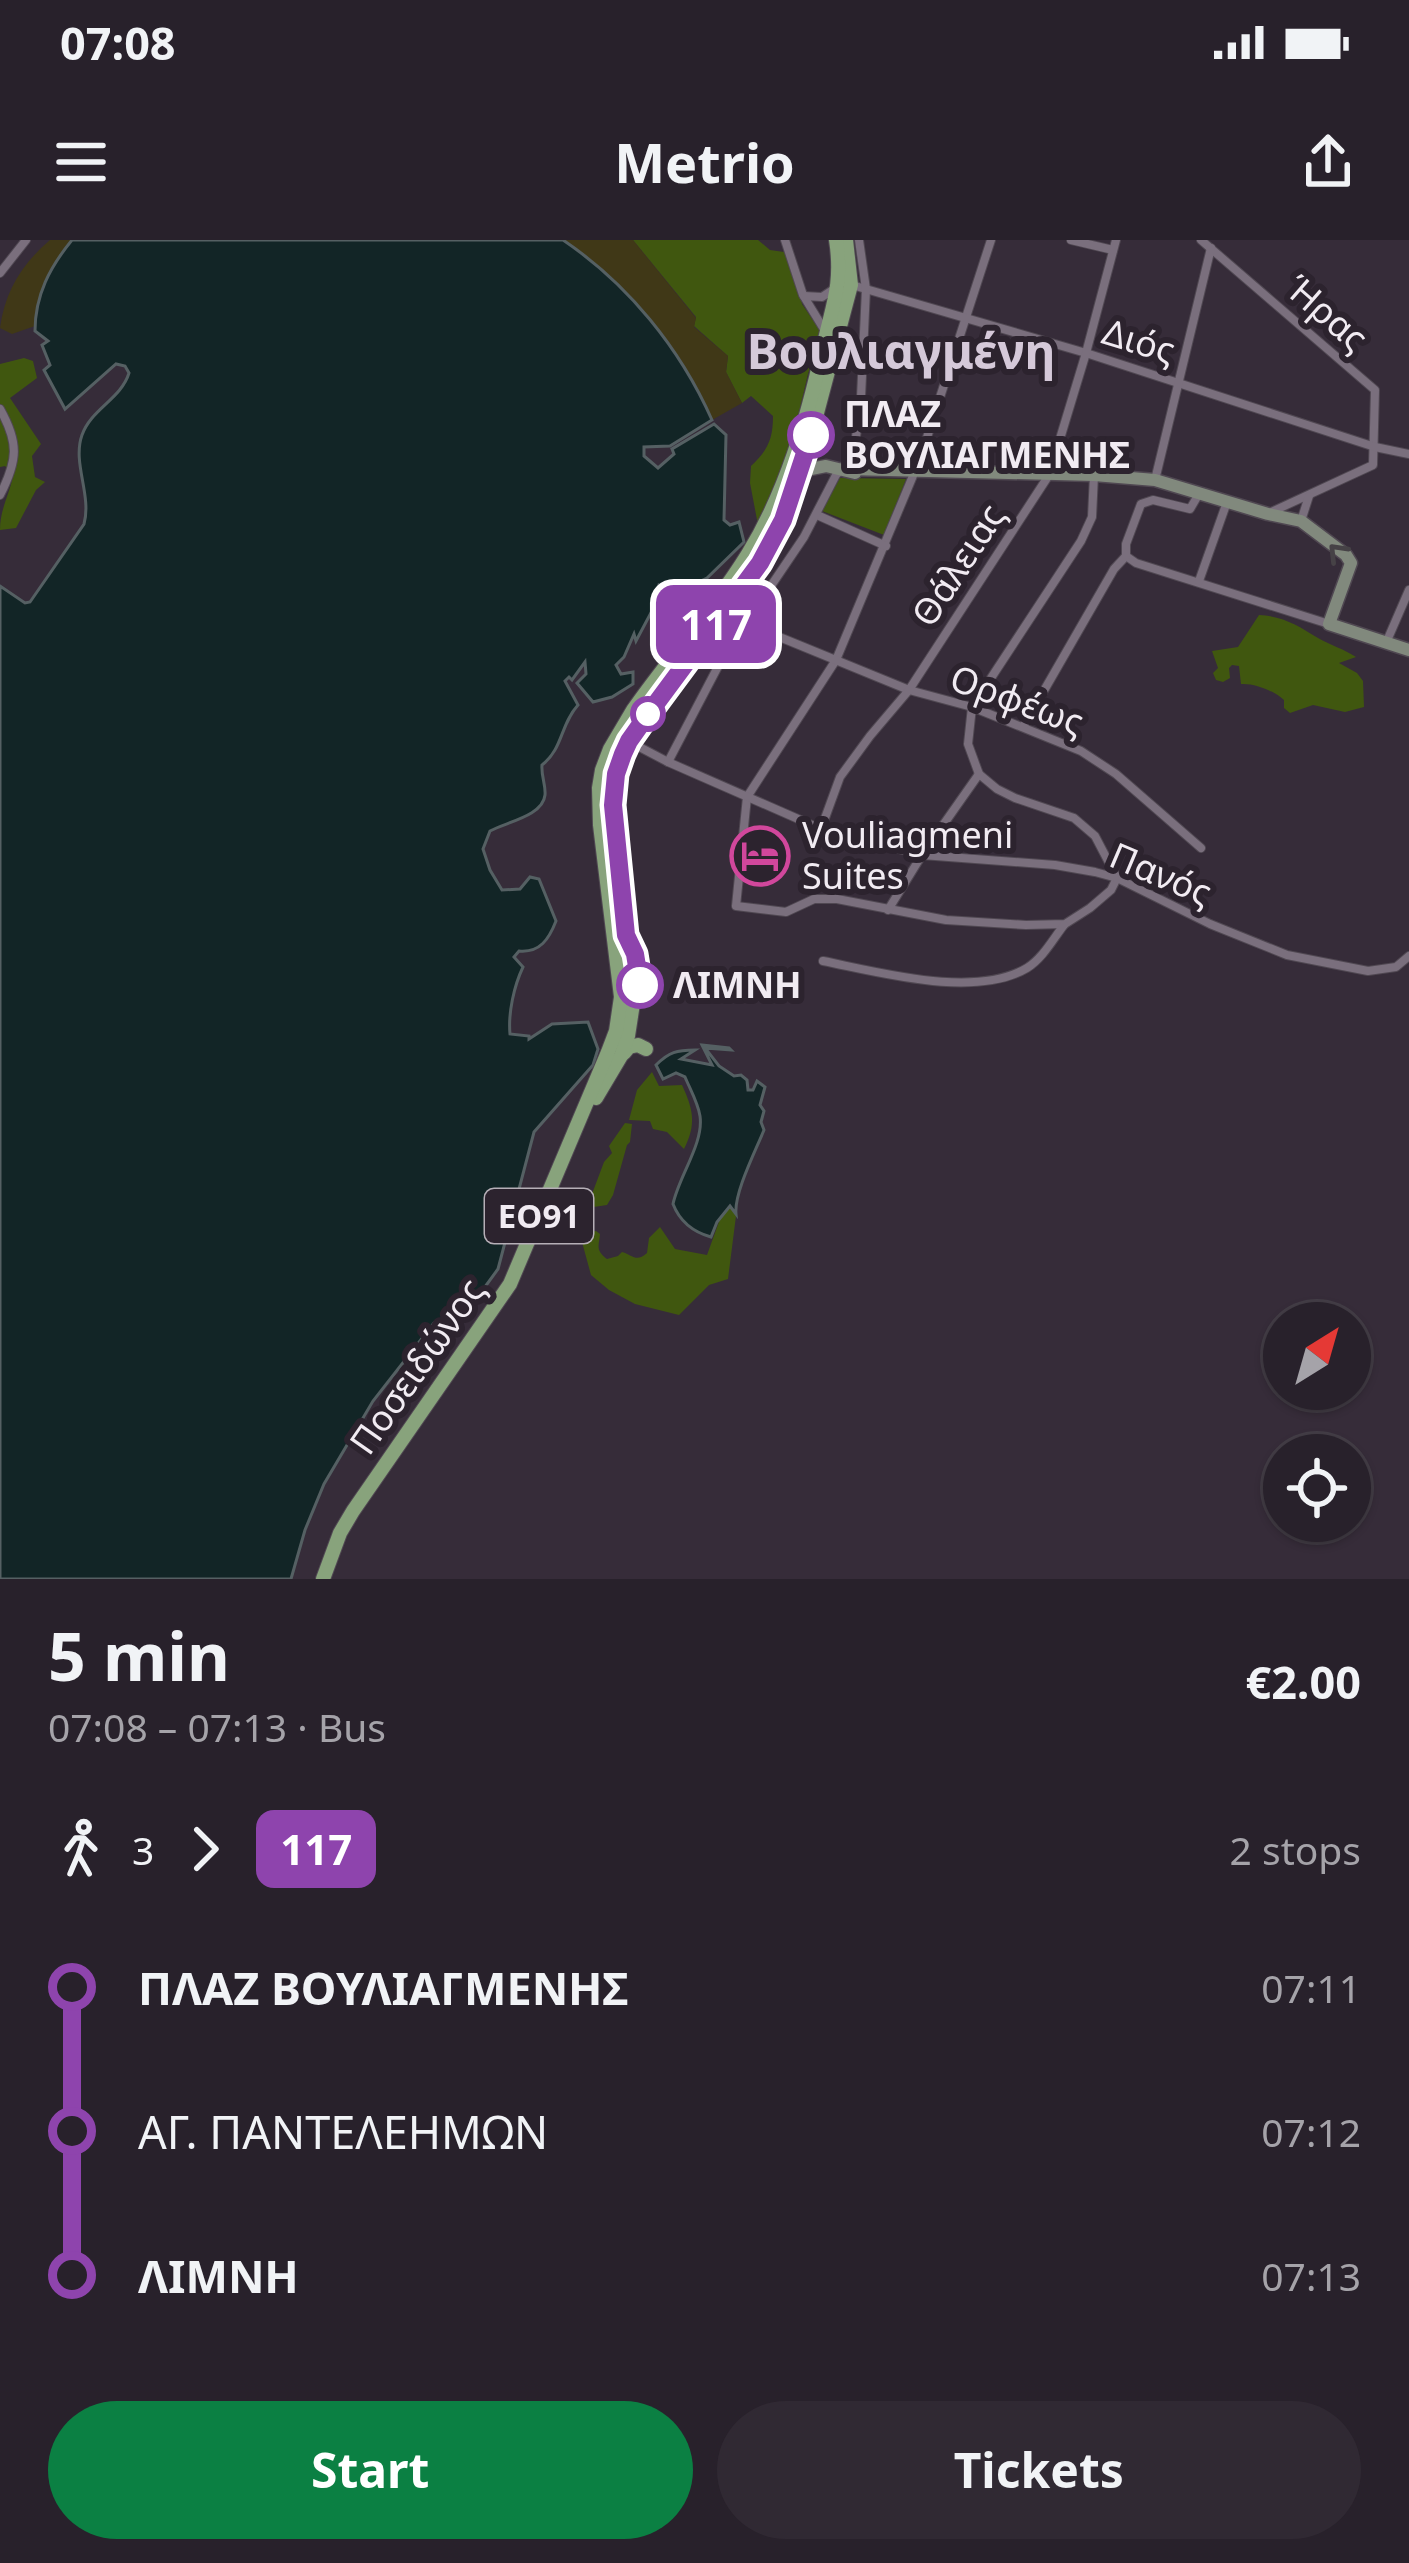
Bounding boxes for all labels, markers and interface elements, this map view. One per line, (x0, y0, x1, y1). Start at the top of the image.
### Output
text: 07:08 (60, 12, 176, 73)
text: Metrio (614, 125, 795, 199)
icon: menu (48, 129, 114, 195)
icon: share (1295, 129, 1361, 195)
street label: Ήρας (1276, 263, 1379, 362)
street label: Διός (1097, 306, 1181, 375)
district label: Βουλιαγμένη (747, 318, 1055, 383)
place label: ΠΛΑΖ ΒΟΥΛΙΑΓΜΕΝΗΣ (844, 389, 1130, 479)
marker: ΠΛΑΖ ΒΟΥΛΙΑΓΜΕΝΗΣ (789, 413, 833, 457)
street label: Θάλειας (900, 494, 1015, 636)
one-way arrow (1329, 544, 1351, 566)
line badge: 117 (647, 585, 785, 663)
text: 117 (680, 595, 752, 652)
street label: Ορφέως (944, 653, 1091, 746)
unlabelled marker (632, 698, 664, 730)
place label: Vouliagmeni Suites (802, 810, 1013, 900)
hotel icon: Vouliagmeni Suites (729, 825, 791, 887)
street label: Πανός (1103, 830, 1220, 917)
place label: ΛΙΜΝΗ (673, 960, 802, 1009)
marker: ΛΙΜΝΗ (618, 963, 662, 1007)
road number: ΕΟ91 (485, 1189, 593, 1243)
street label: Ποσειδώνος (338, 1268, 495, 1463)
north arrow (1263, 1302, 1371, 1410)
map controls (1263, 1302, 1371, 1542)
button: locate (1263, 1434, 1371, 1542)
text: 5 min (48, 1610, 230, 1700)
text: €2.00 (1245, 1651, 1361, 1712)
text: 07:08 – 07:13 · Bus (48, 1700, 386, 1753)
icon: walk (48, 1816, 114, 1882)
icon: forward (172, 1816, 238, 1882)
text: 117 (280, 1820, 352, 1877)
text: 3 (132, 1823, 154, 1876)
text: 2 stops (1230, 1823, 1361, 1876)
text: ΠΛΑΖ ΒΟΥΛΙΑΓΜΕΝΗΣ (138, 1957, 628, 2018)
text: 07:11 (1261, 1961, 1361, 2014)
text: ΑΓ. ΠΑΝΤΕΛΕΗΜΩΝ (138, 2101, 548, 2162)
text: 07:12 (1261, 2105, 1361, 2158)
text: ΛΙΜΝΗ (138, 2245, 299, 2306)
text: 07:13 (1261, 2249, 1361, 2302)
button: Start (48, 2401, 693, 2539)
button: Tickets (717, 2401, 1361, 2539)

